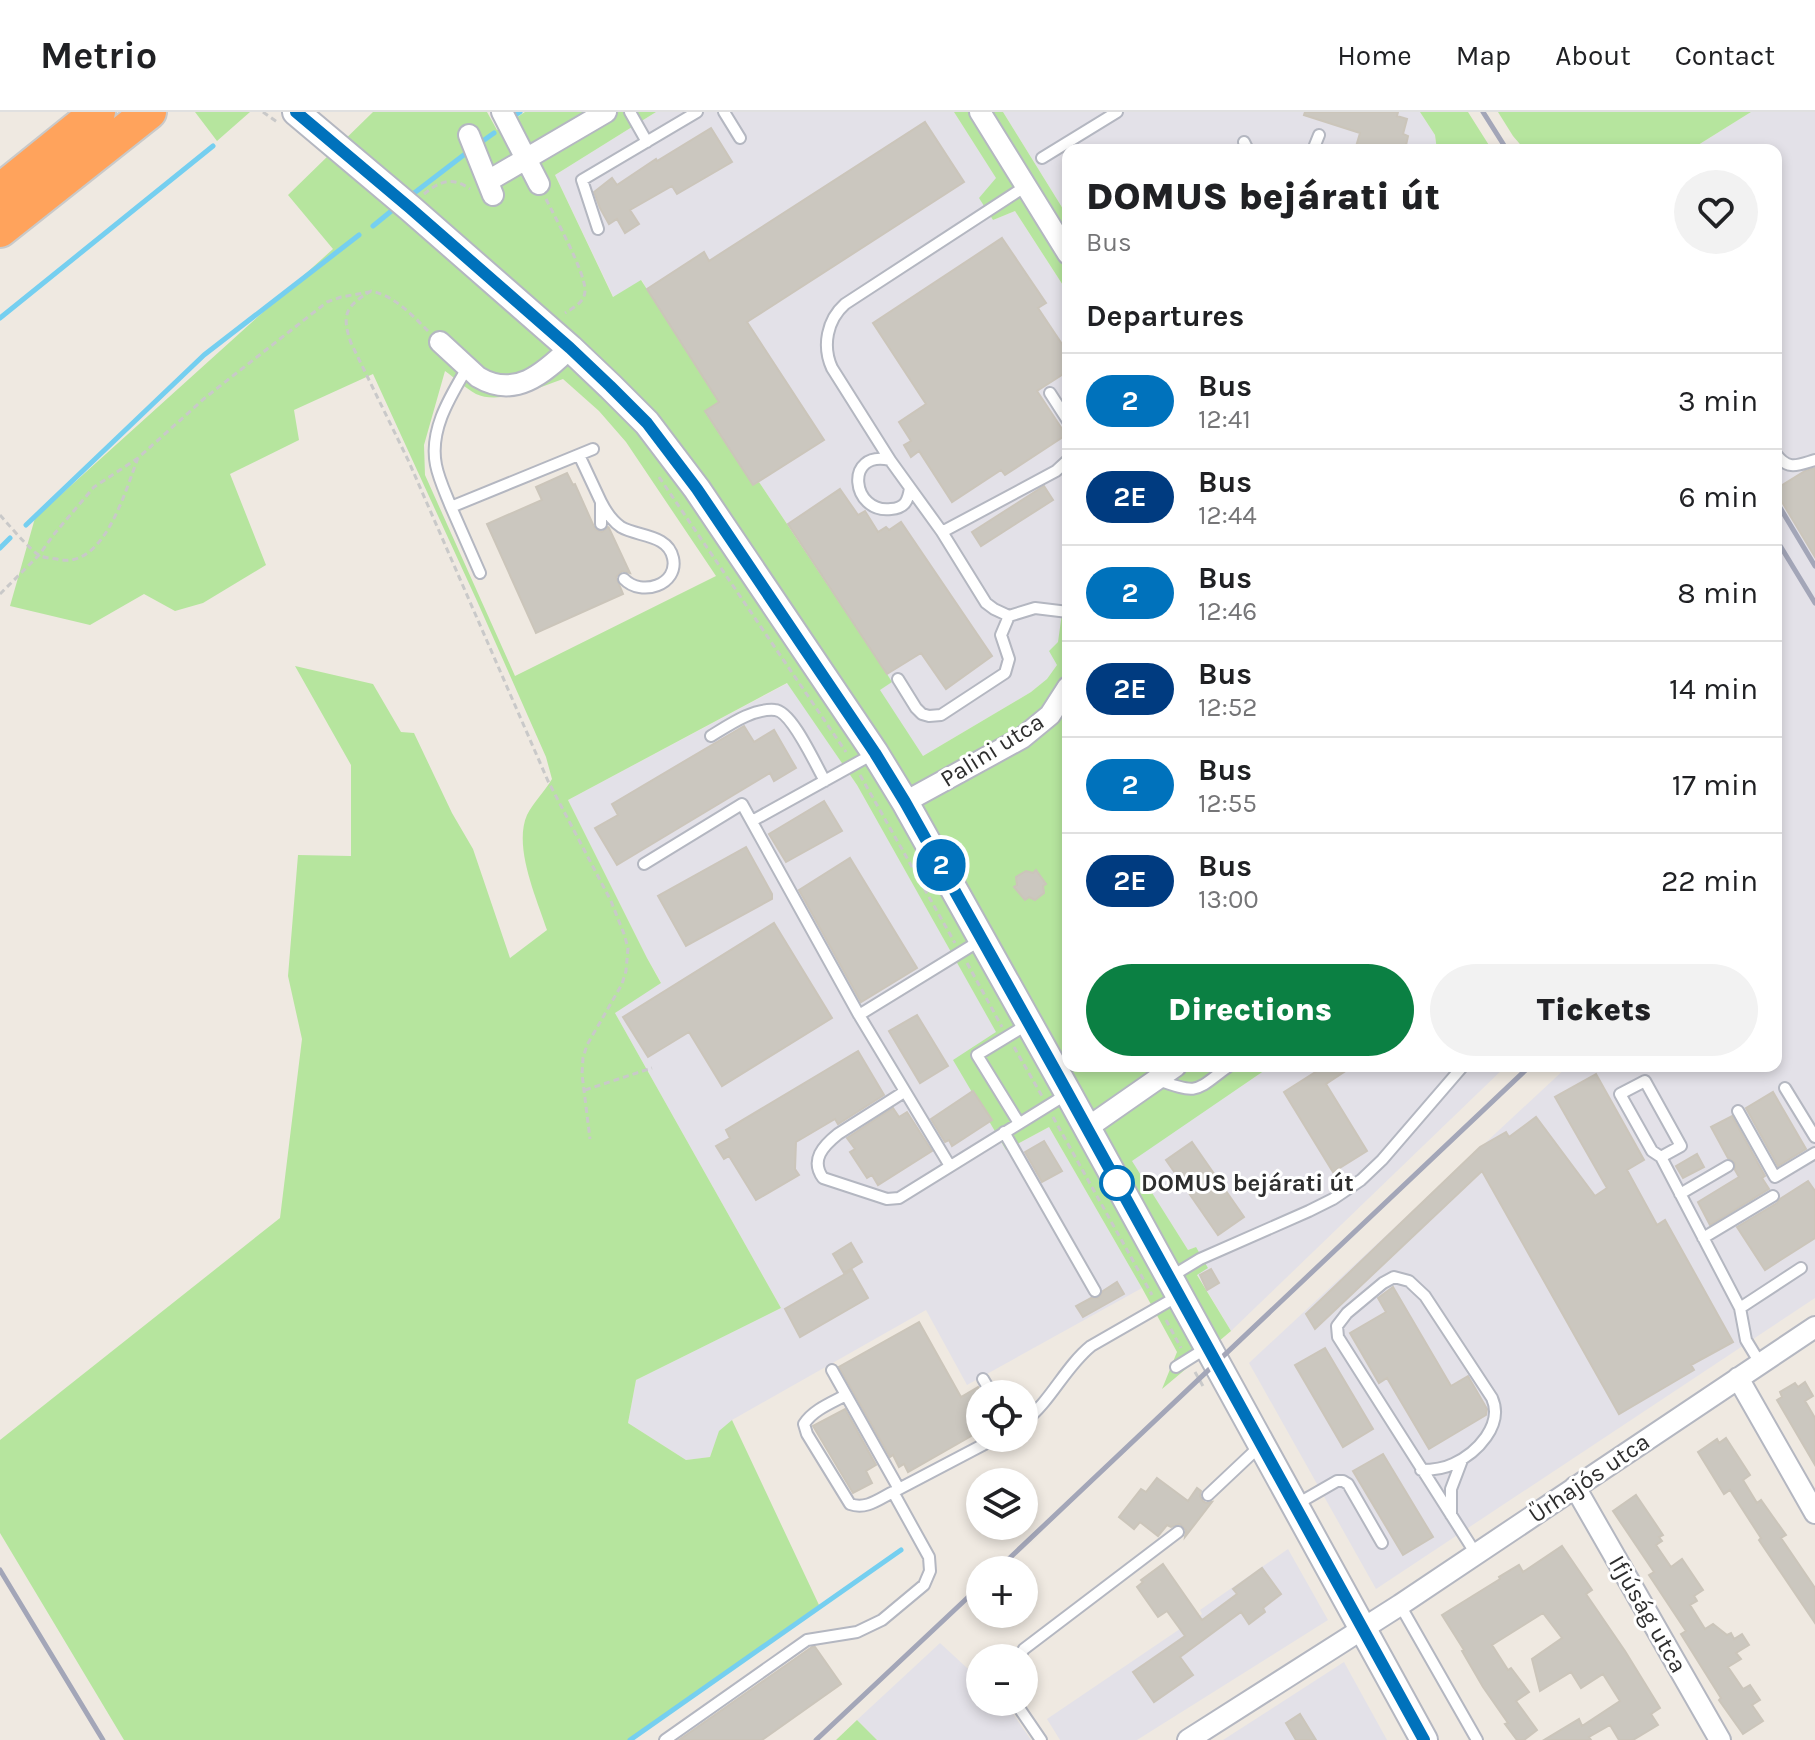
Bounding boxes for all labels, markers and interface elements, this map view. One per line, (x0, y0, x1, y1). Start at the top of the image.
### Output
text: Metrio (40, 33, 157, 78)
text: Home (1337, 39, 1412, 72)
text: Map (1456, 39, 1511, 72)
text: About (1555, 39, 1631, 72)
text: Contact (1675, 39, 1775, 72)
button: heart (1674, 170, 1758, 254)
text: DOMUS bejárati út (1086, 174, 1440, 219)
text: Bus (1086, 227, 1132, 258)
text: Departures (1086, 298, 1244, 334)
text: Bus (1198, 368, 1252, 404)
text: 3 min (1678, 383, 1758, 419)
text: 2 (1122, 384, 1138, 417)
text: 12:41 (1198, 404, 1251, 435)
text: Bus (1198, 464, 1252, 500)
text: 6 min (1679, 479, 1758, 515)
text: 2E (1113, 480, 1147, 513)
text: 12:44 (1198, 500, 1257, 531)
text: Bus (1198, 560, 1252, 596)
text: 8 min (1677, 575, 1758, 611)
text: 2 (1122, 576, 1138, 609)
text: 12:46 (1198, 596, 1257, 627)
text: Bus (1198, 656, 1252, 692)
text: 14 min (1669, 671, 1758, 707)
text: 2E (1113, 672, 1147, 705)
text: 12:52 (1198, 692, 1257, 723)
street label: Palini utca (935, 707, 1049, 793)
text: Bus (1198, 752, 1252, 788)
text: 17 min (1672, 767, 1758, 803)
text: 2 (1122, 768, 1138, 801)
text: 12:55 (1198, 788, 1257, 819)
line badge: 2 (915, 839, 967, 891)
text: 2 (933, 848, 949, 881)
text: Bus (1198, 848, 1252, 884)
text: 22 min (1661, 863, 1758, 899)
text: 2E (1113, 864, 1147, 897)
text: 13:00 (1198, 884, 1259, 915)
button: Directions (1086, 964, 1414, 1056)
button: Tickets (1430, 964, 1758, 1056)
marker: DOMUS bejárati út (1100, 1166, 1134, 1200)
place label: DOMUS bejárati út (1141, 1169, 1354, 1197)
map controls (966, 1380, 1038, 1716)
button: locate (966, 1380, 1038, 1452)
street label: Űrhajós utca (1523, 1427, 1655, 1529)
button: layers (966, 1468, 1038, 1540)
street label: Ifjúság utca (1603, 1550, 1693, 1678)
button: + (966, 1556, 1038, 1628)
button: − (966, 1644, 1038, 1716)

